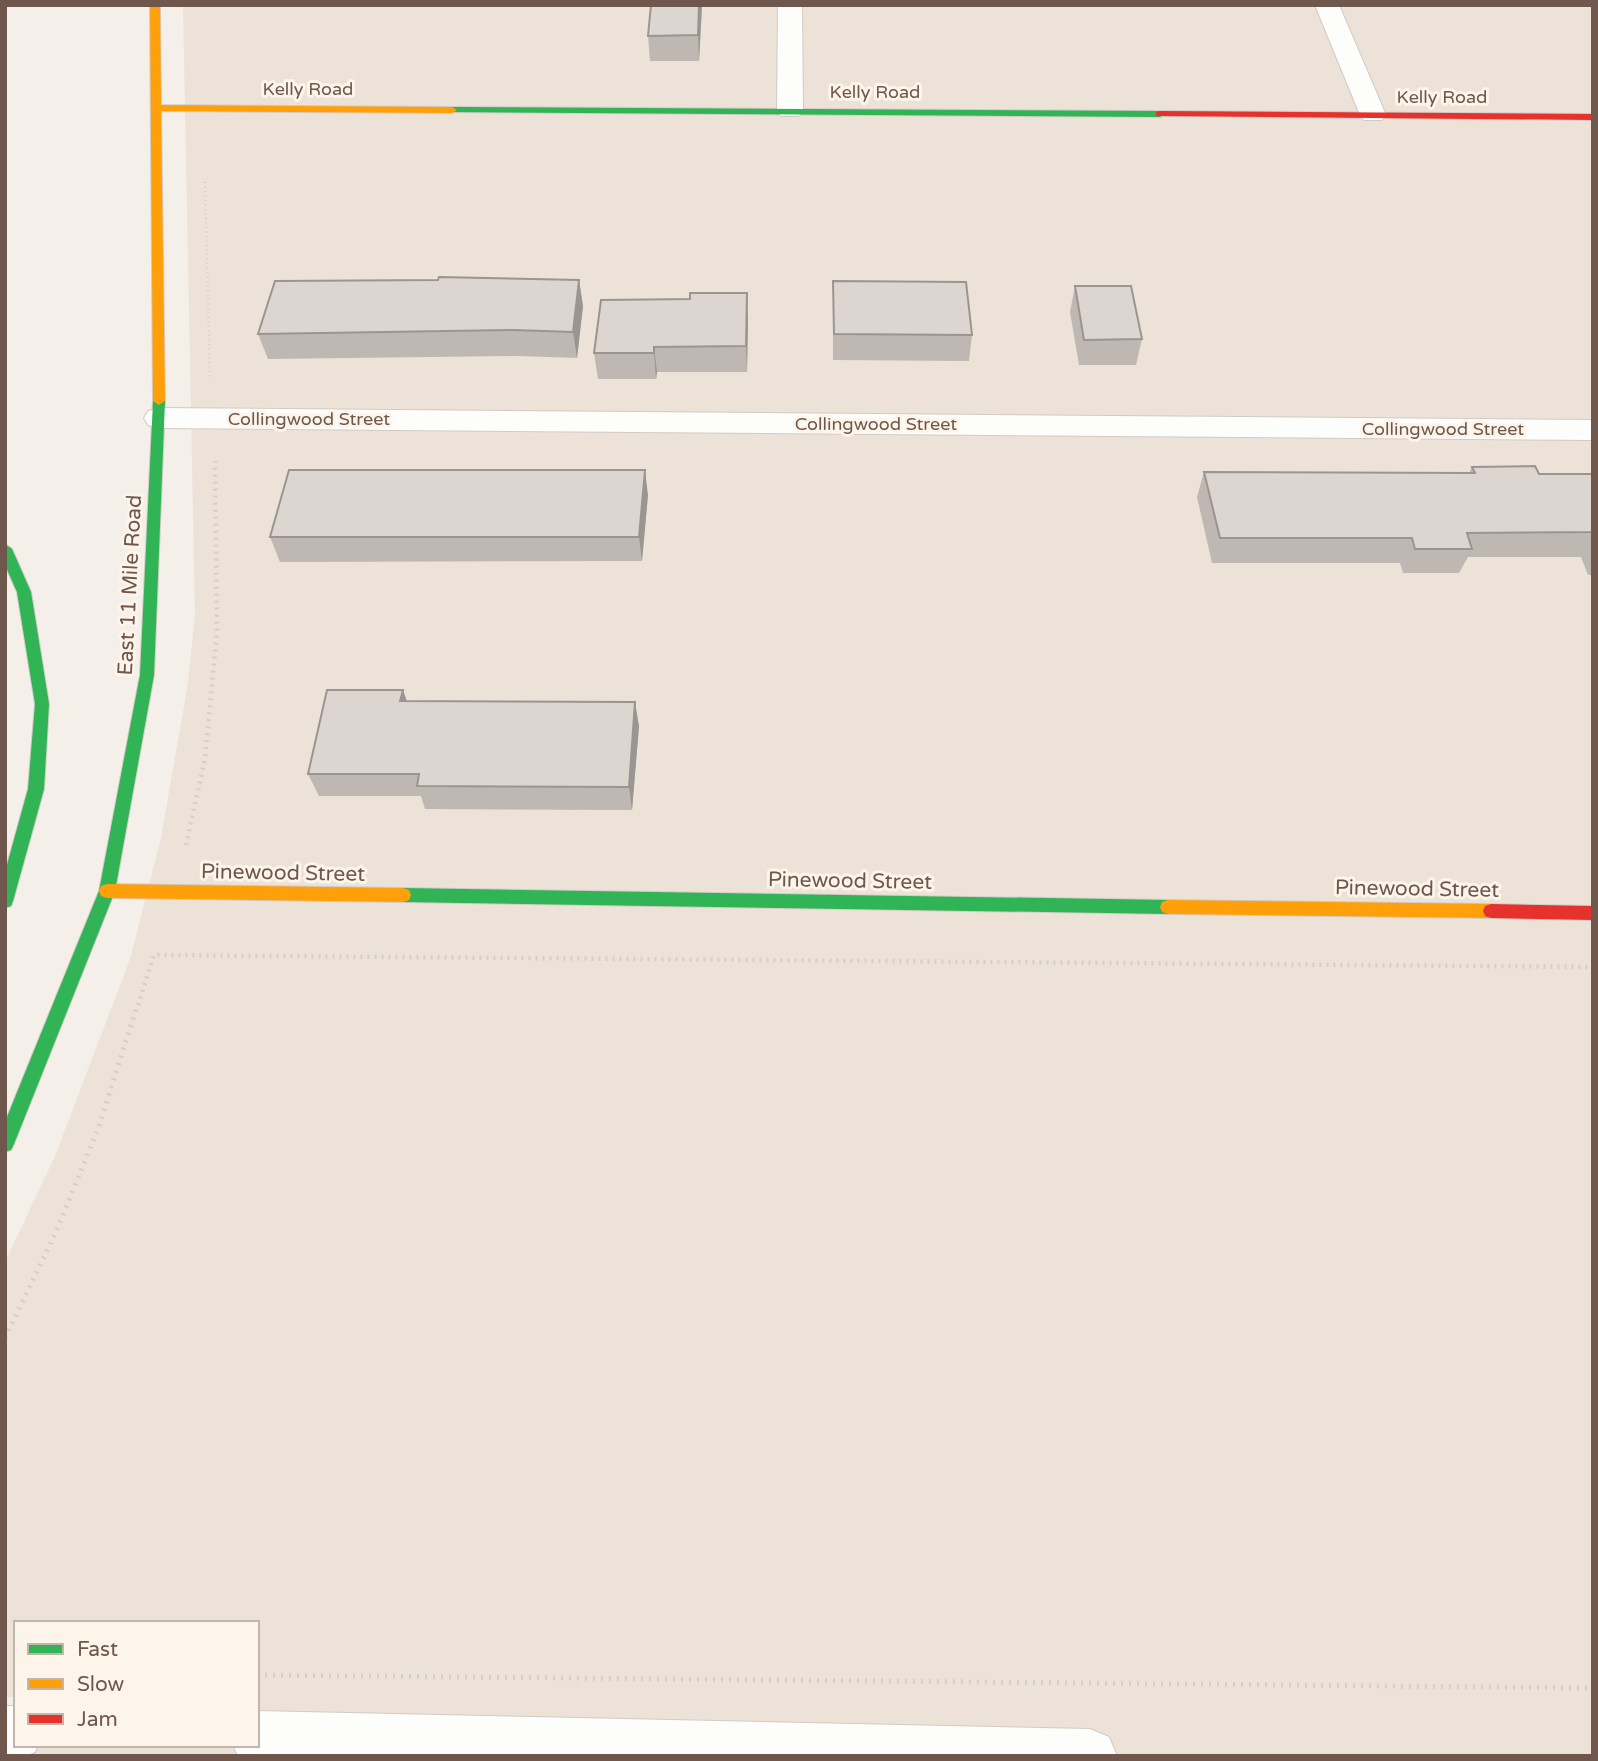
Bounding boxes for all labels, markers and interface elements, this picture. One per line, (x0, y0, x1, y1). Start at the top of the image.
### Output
street label: Kelly Road (263, 78, 353, 100)
street label: Kelly Road (830, 81, 920, 103)
street label: Kelly Road (1397, 86, 1487, 108)
street label: Collingwood Street (228, 408, 390, 430)
street label: Collingwood Street (795, 413, 957, 435)
street label: Collingwood Street (1362, 418, 1524, 440)
street label: East 11 Mile Road (113, 494, 147, 676)
street label: Pinewood Street (201, 859, 365, 887)
street label: Pinewood Street (768, 867, 932, 895)
street label: Pinewood Street (1335, 875, 1499, 903)
legend (14, 1621, 259, 1747)
text: Fast (77, 1637, 118, 1662)
text: Slow (77, 1672, 125, 1697)
text: Jam (77, 1707, 118, 1732)

